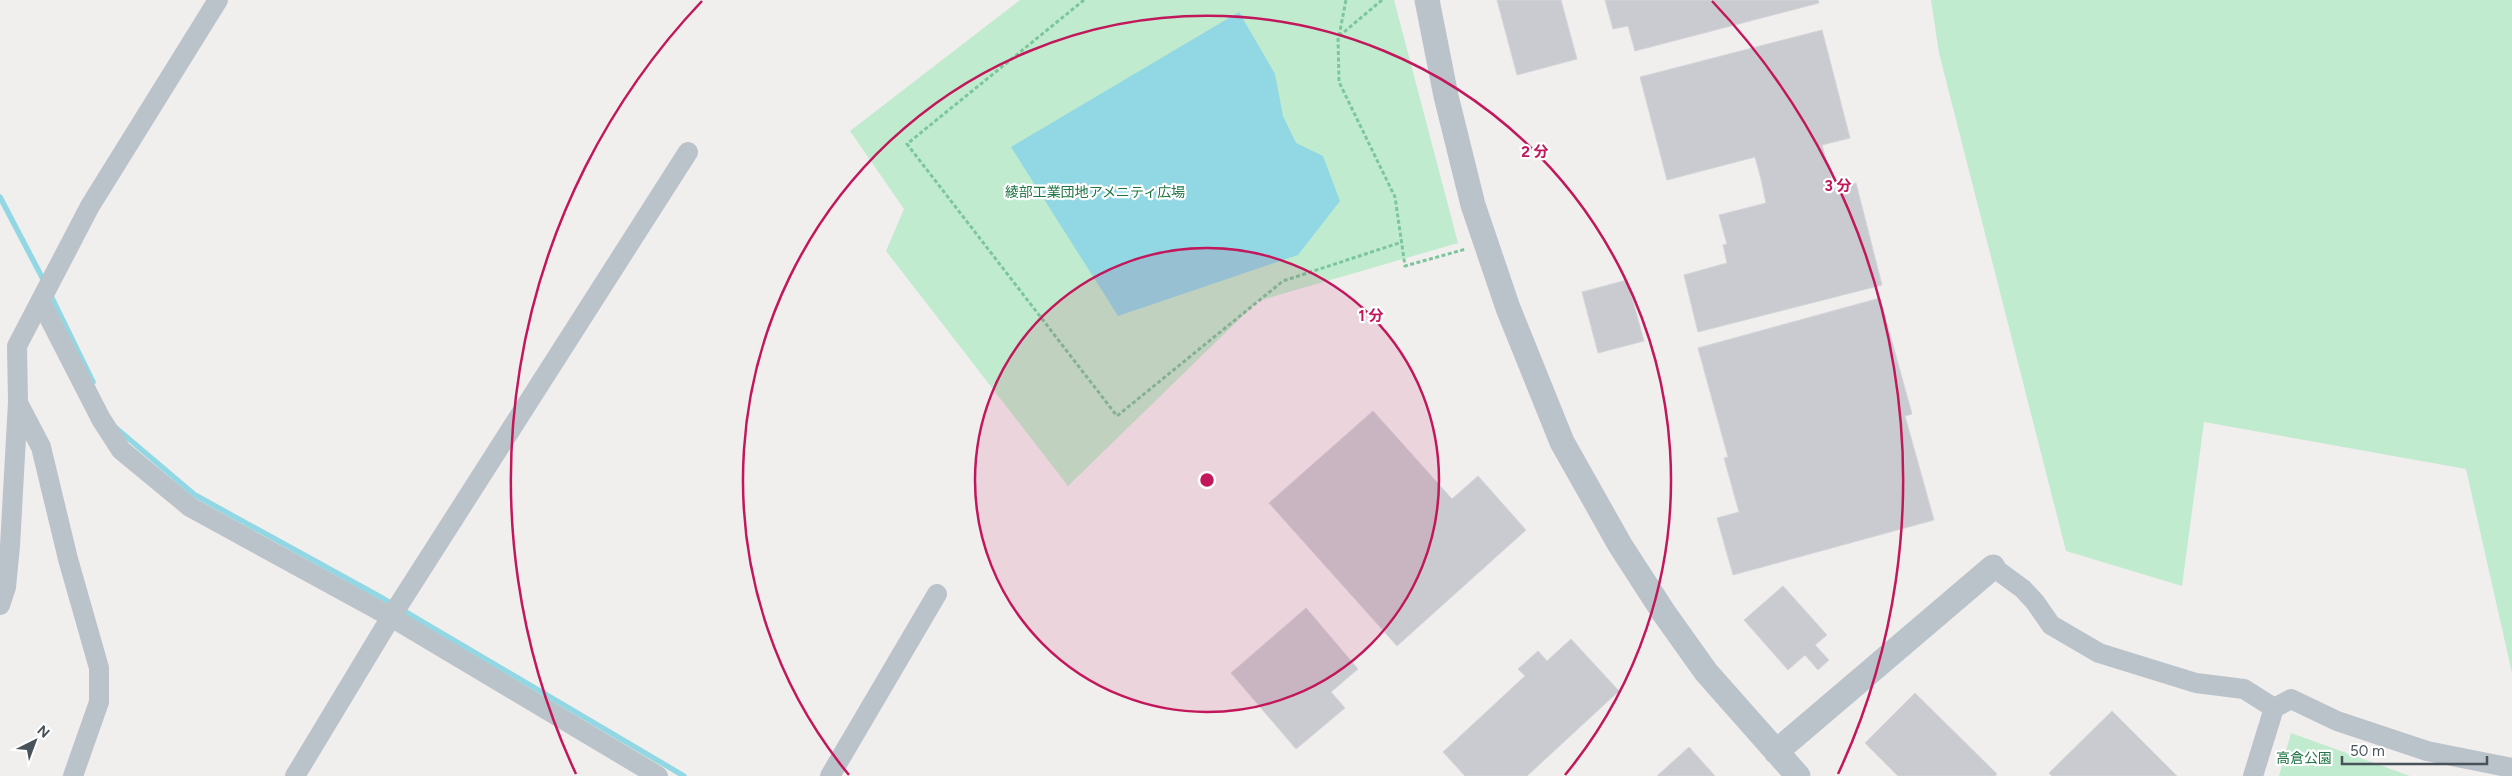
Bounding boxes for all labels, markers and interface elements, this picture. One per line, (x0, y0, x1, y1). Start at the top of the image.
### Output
text: 2 分 (1521, 143, 1549, 161)
text: 3 分 (1825, 177, 1851, 195)
park label: 綾部工業団地アメニティ広場 (1005, 184, 1185, 201)
text: 1 分 (1359, 307, 1383, 325)
centre of rings (1198, 471, 1216, 489)
north arrow (10, 716, 60, 766)
text: N (34, 722, 53, 742)
scale bar (2342, 734, 2487, 766)
text: 50 m (2350, 742, 2385, 760)
park label: 高倉公園 (2276, 750, 2332, 767)

